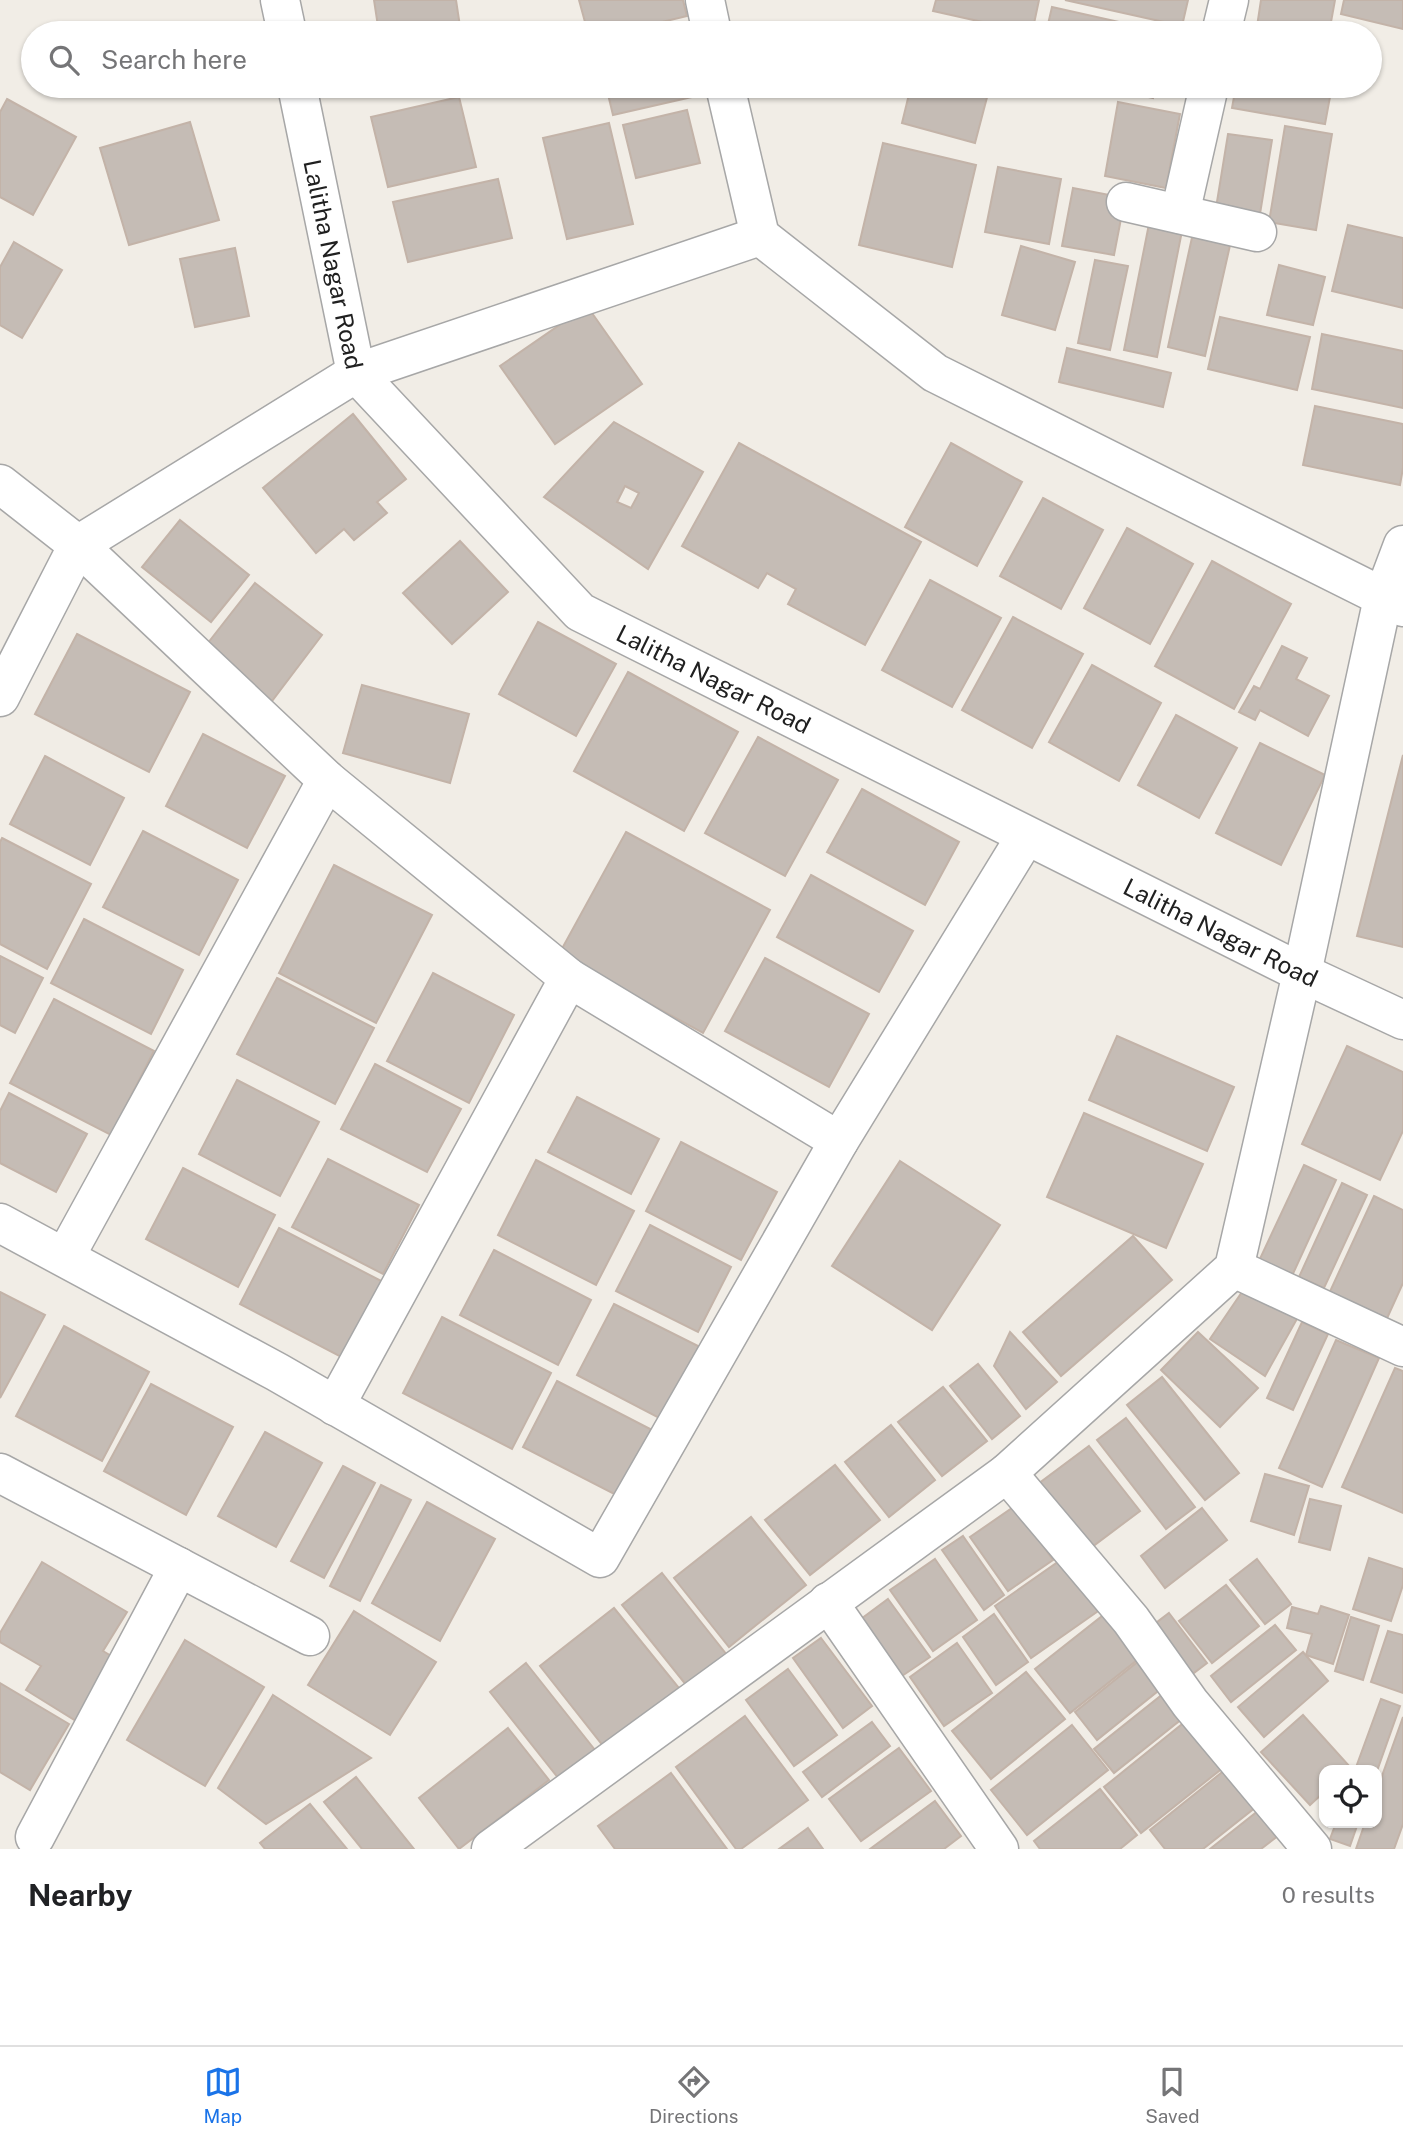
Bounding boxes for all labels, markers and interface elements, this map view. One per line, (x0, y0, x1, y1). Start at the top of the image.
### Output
search box (21, 21, 1382, 98)
icon: search (45, 41, 83, 79)
text: Search here (101, 44, 247, 75)
street label: Lalitha Nagar Road (298, 157, 369, 372)
street label: Lalitha Nagar Road (612, 619, 815, 739)
street label: Lalitha Nagar Road (1119, 872, 1322, 992)
map controls (1319, 1765, 1382, 1828)
button: locate (1319, 1765, 1382, 1828)
text: Nearby (28, 1877, 132, 1913)
text: 0 results (1282, 1881, 1375, 1908)
tab: Map (203, 2063, 242, 2127)
tab: Directions (649, 2063, 738, 2127)
tab: Saved (1145, 2063, 1200, 2127)

